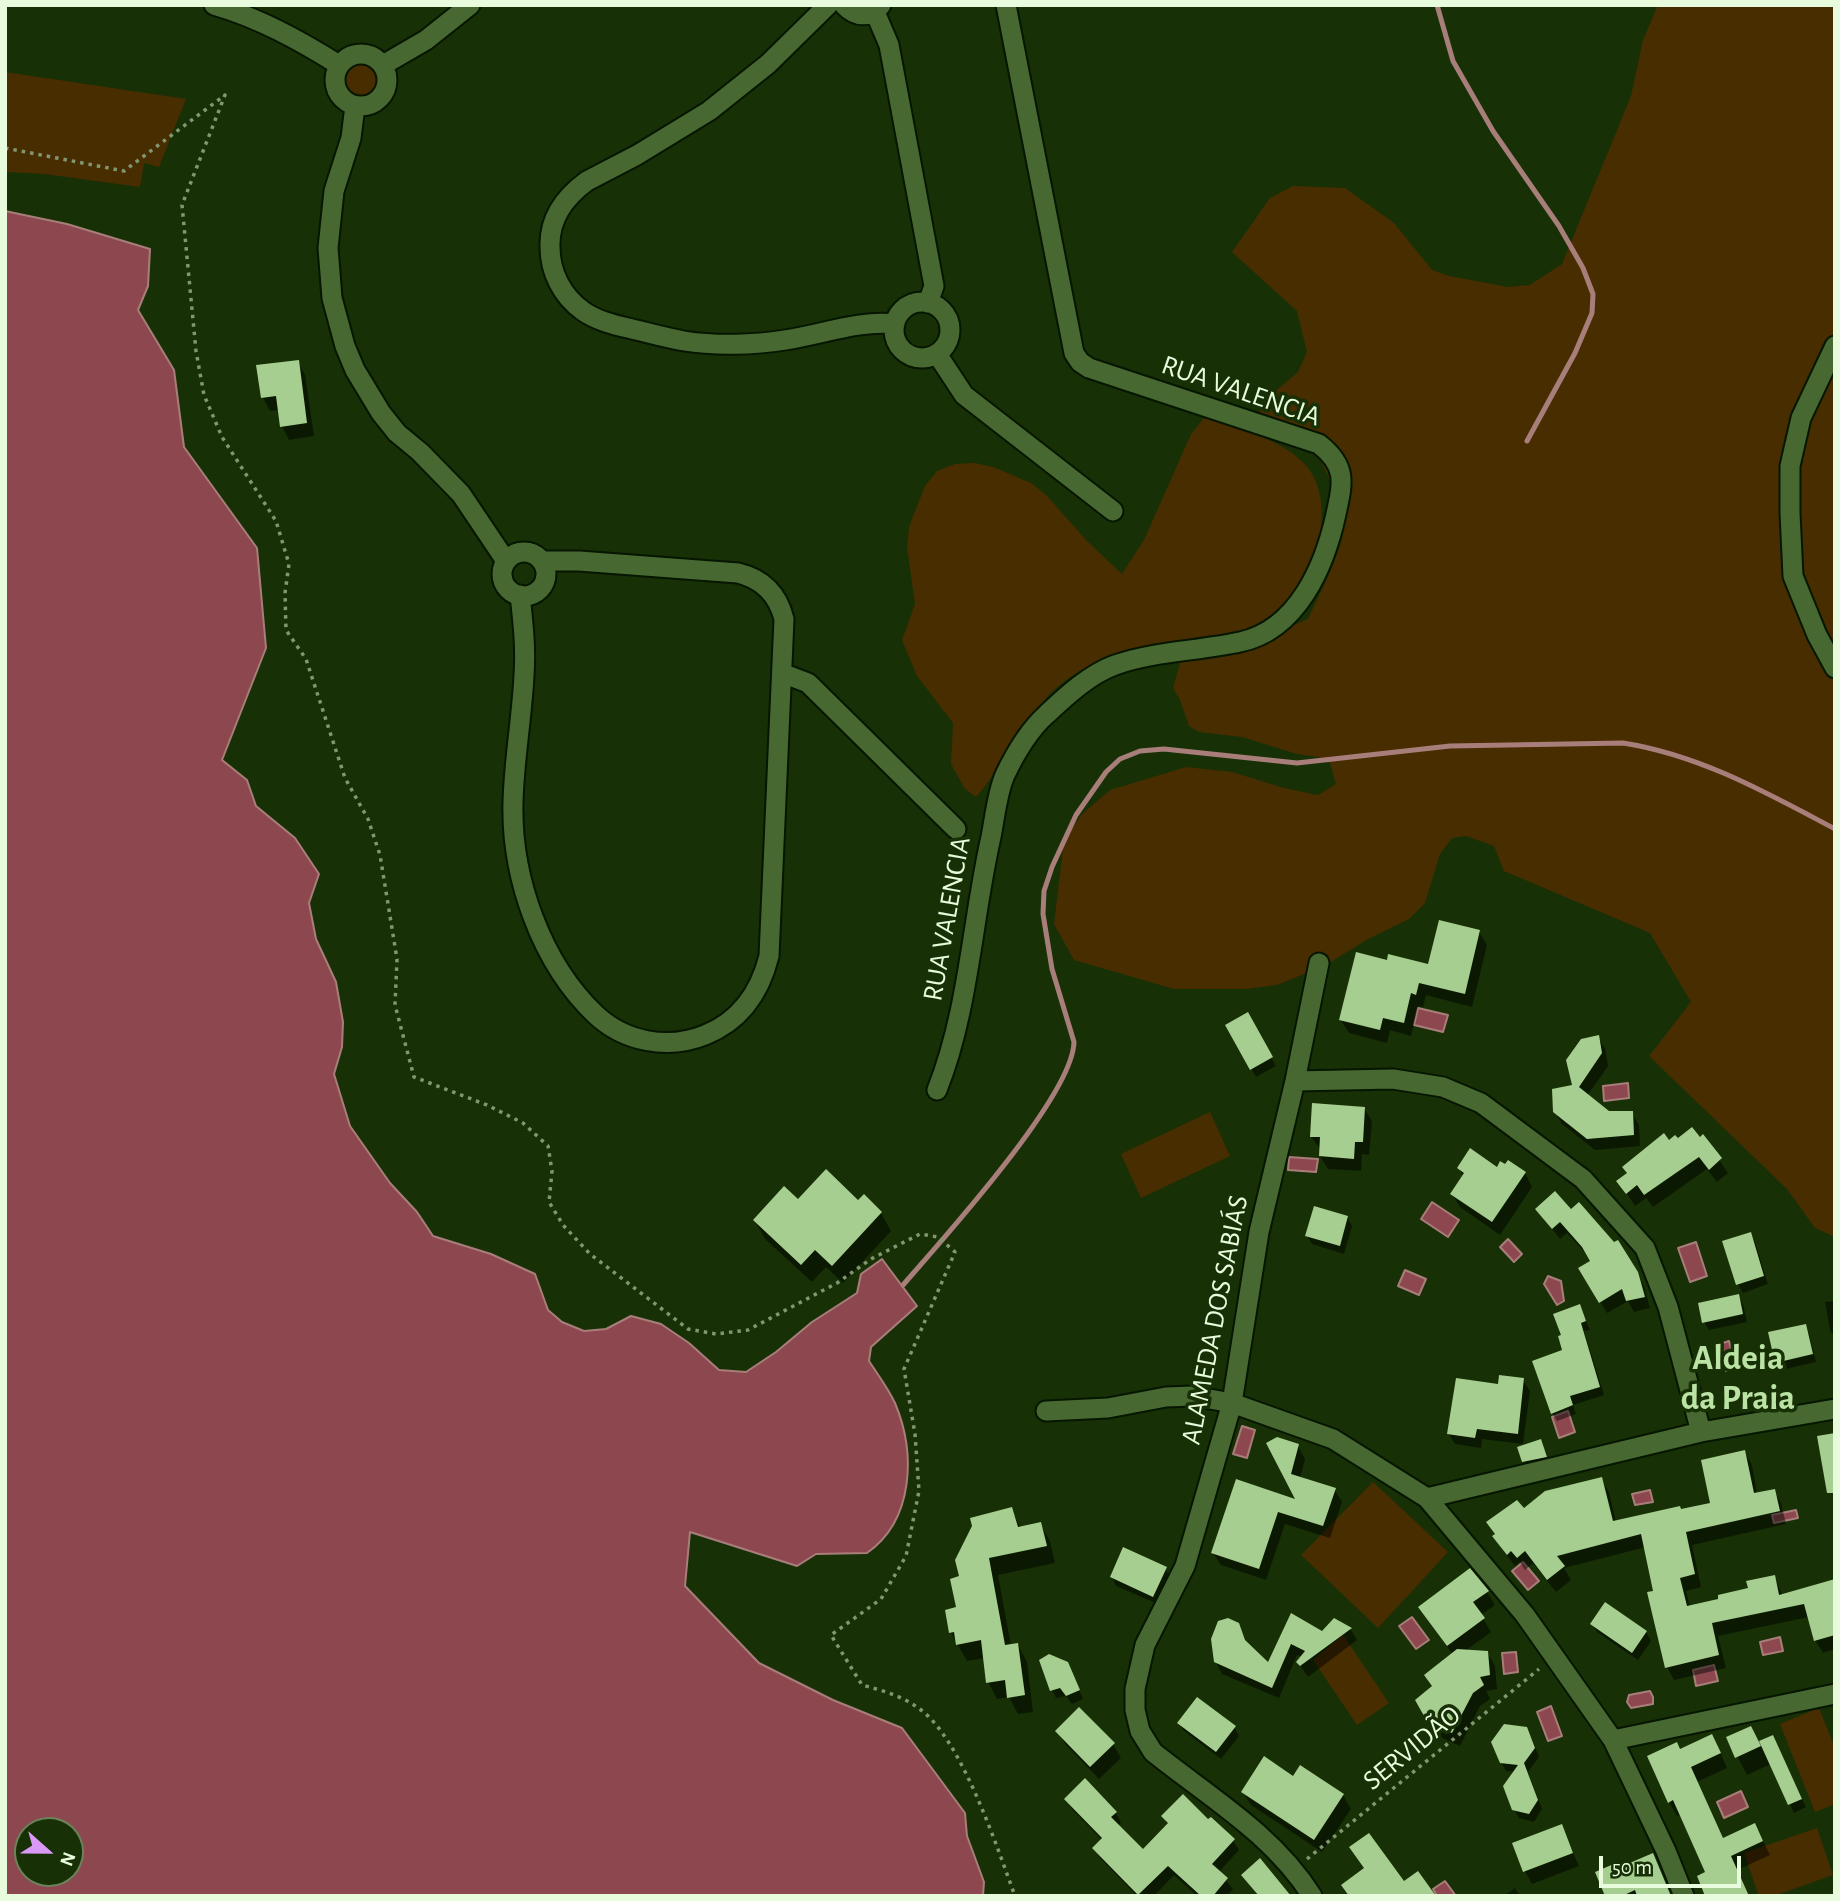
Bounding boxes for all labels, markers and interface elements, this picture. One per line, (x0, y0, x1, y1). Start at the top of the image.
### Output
street label: RUA VALENCIA (1157, 348, 1325, 434)
street label: RUA VALENCIA (916, 834, 978, 1004)
street label: ALAMEDA DOS SABIÁS (1174, 1193, 1256, 1447)
district label: Aldeia da Praia (1681, 1337, 1795, 1419)
street label: SERVIDÃO (1356, 1698, 1468, 1798)
north arrow (14, 1817, 84, 1887)
scale bar (1602, 1842, 1744, 1886)
text: N (56, 1849, 78, 1869)
text: 50 m (1612, 1857, 1652, 1878)

